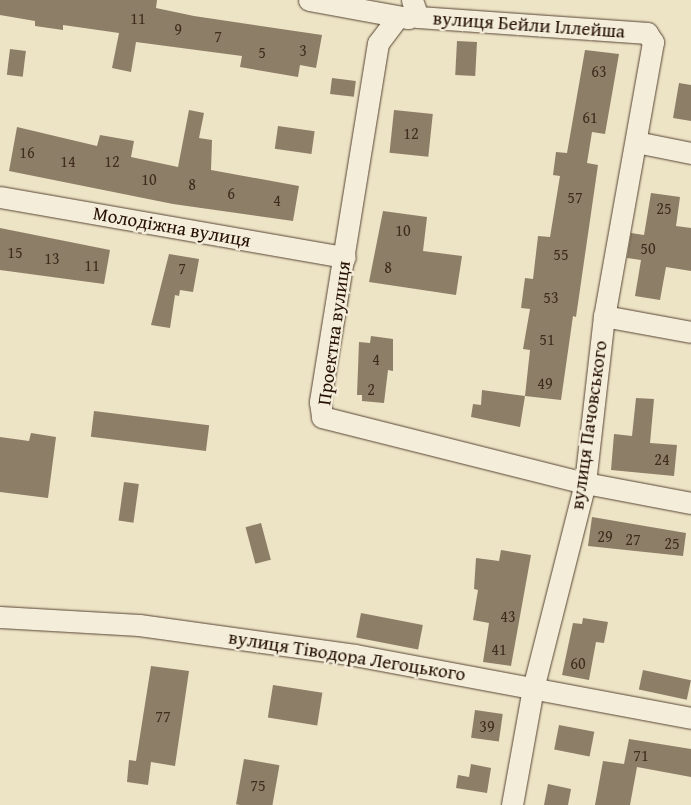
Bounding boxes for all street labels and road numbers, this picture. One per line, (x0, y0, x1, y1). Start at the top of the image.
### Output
street label: вулиця Бейли Іллейша (432, 7, 626, 43)
street label: Молодіжна вулиця (91, 202, 253, 252)
street label: Проектна вулиця (313, 259, 355, 407)
street label: вулиця Пачовського (566, 339, 612, 511)
street label: вулиця Тіводора Легоцького (227, 626, 467, 686)

